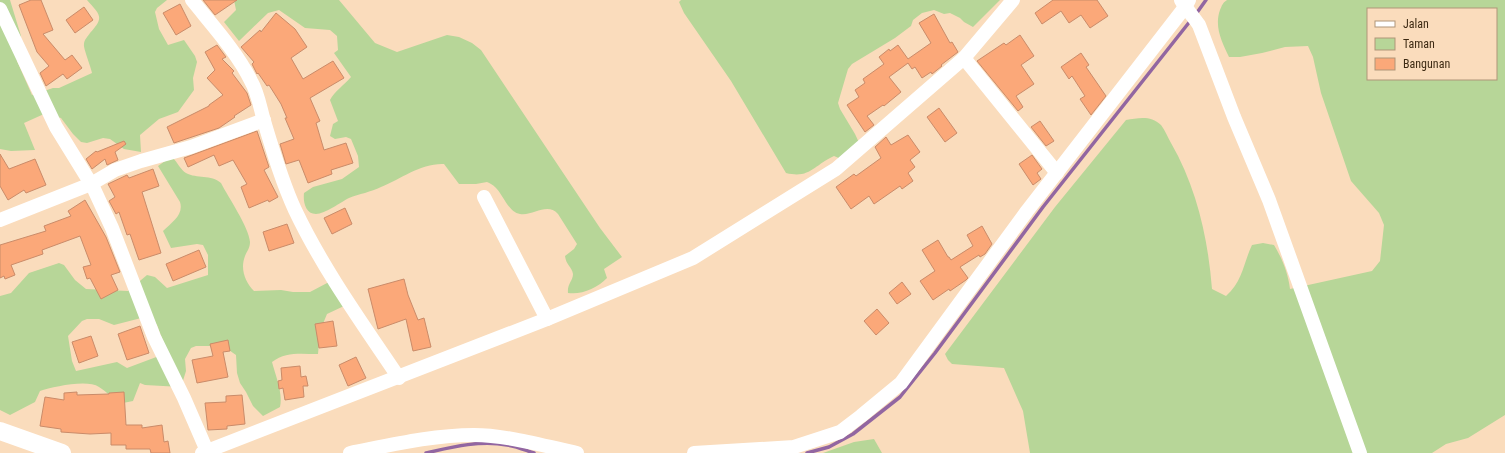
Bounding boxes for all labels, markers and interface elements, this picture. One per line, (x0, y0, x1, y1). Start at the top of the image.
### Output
legend (1367, 8, 1497, 80)
text: Jalan (1403, 17, 1429, 31)
text: Taman (1403, 37, 1435, 51)
text: Bangunan (1403, 57, 1450, 71)

